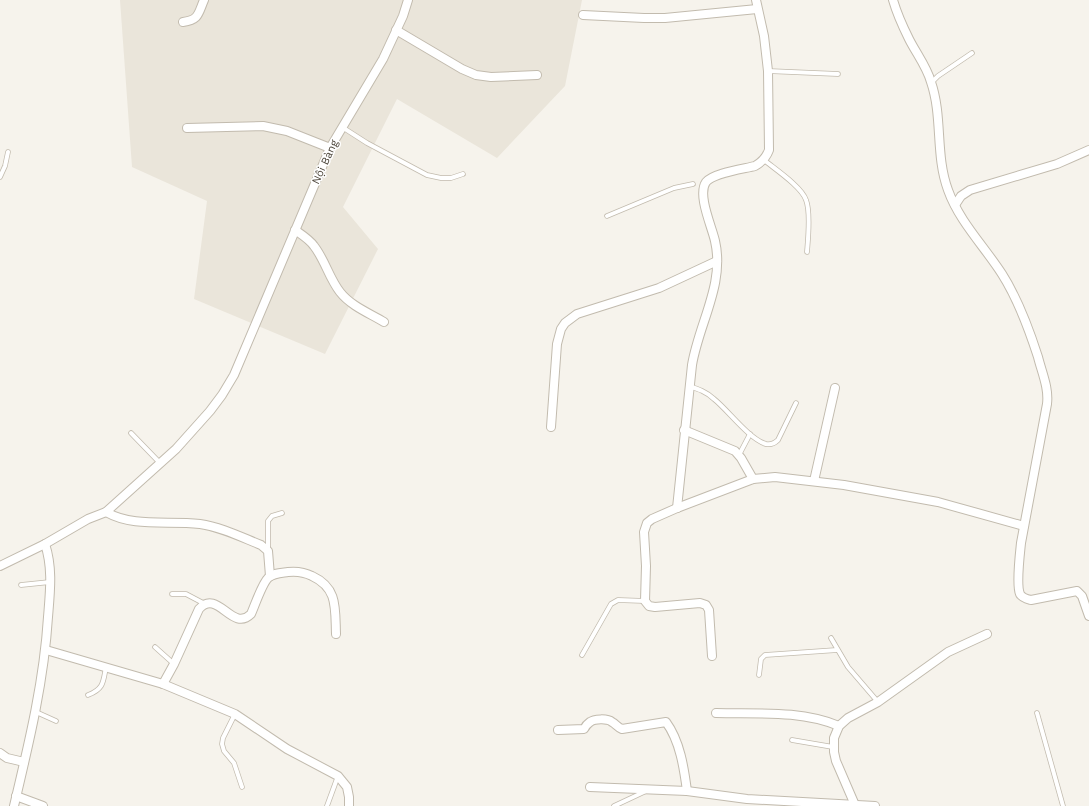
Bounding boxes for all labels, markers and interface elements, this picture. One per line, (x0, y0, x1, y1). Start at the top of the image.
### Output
street label: Nội Bàng (309, 138, 341, 186)

